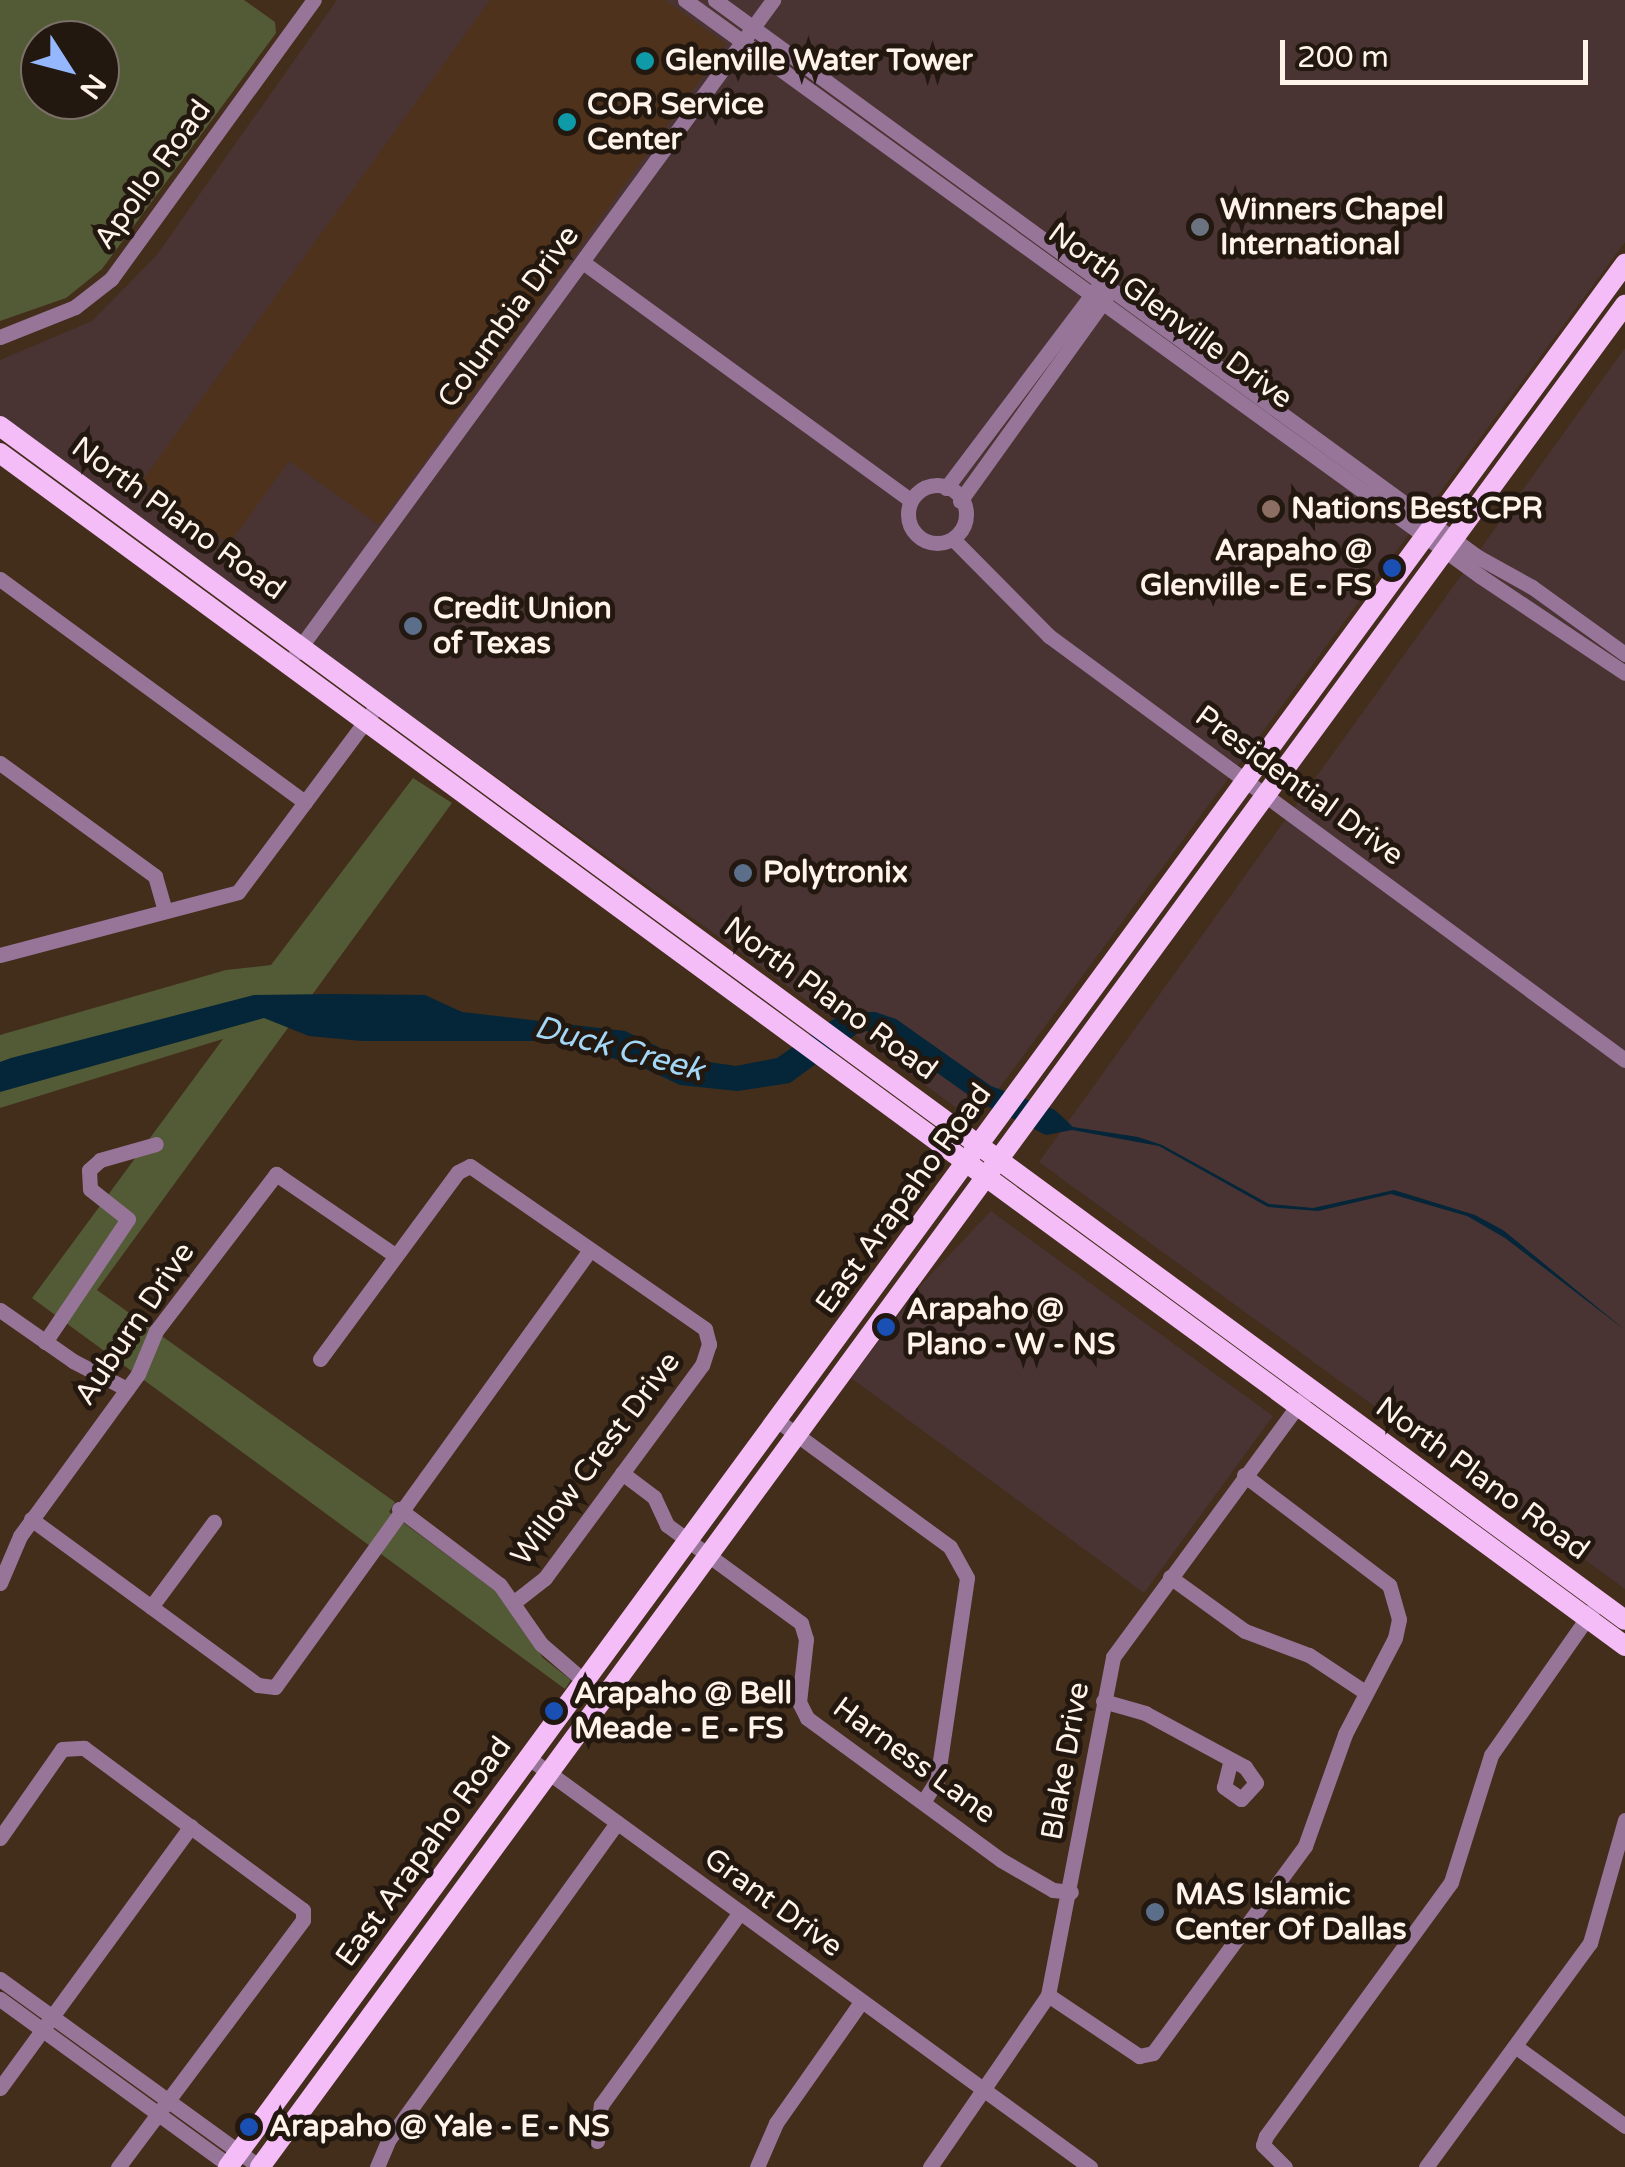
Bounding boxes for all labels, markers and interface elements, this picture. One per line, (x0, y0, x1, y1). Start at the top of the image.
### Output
north arrow (20, 20, 120, 120)
scale bar (1285, 20, 1592, 82)
text: 200 m (1297, 39, 1389, 76)
place label: Glenville Water Tower (665, 43, 973, 79)
marker: Glenville Water Tower (634, 50, 656, 72)
text: N (72, 67, 113, 106)
place label: COR Service Center (587, 87, 764, 158)
street label: Apollo Road (87, 93, 219, 257)
marker: COR Service Center (556, 111, 578, 133)
place label: Winners Chapel International (1220, 192, 1444, 262)
street label: North Glenville Drive (1041, 215, 1299, 417)
marker: Winners Chapel International (1189, 216, 1211, 238)
street label: Columbia Drive (431, 219, 587, 415)
street label: North Plano Road (64, 430, 292, 608)
place label: Nations Best CPR (1291, 491, 1543, 527)
marker: Nations Best CPR (1260, 498, 1282, 520)
place label: Arapaho @ Glenville - E - FS (1140, 533, 1372, 604)
marker: Arapaho @ Glenville - E - FS (1381, 557, 1403, 579)
place label: Credit Union of Texas (433, 591, 612, 662)
marker: Credit Union of Texas (402, 615, 424, 637)
street label: Presidential Drive (1188, 698, 1410, 874)
place label: Polytronix (763, 855, 908, 891)
marker: Polytronix (732, 862, 754, 884)
street label: North Plano Road (716, 910, 944, 1088)
water label: Duck Creek (530, 1008, 708, 1090)
street label: East Arapaho Road (809, 1077, 999, 1321)
street label: Auburn Drive (67, 1236, 203, 1412)
place label: Arapaho @ Plano - W - NS (906, 1292, 1115, 1362)
marker: Arapaho @ Plano - W - NS (875, 1316, 897, 1338)
street label: Willow Crest Drive (504, 1345, 688, 1573)
street label: North Plano Road (1368, 1390, 1596, 1568)
place label: Arapaho @ Bell Meade - E - FS (574, 1676, 792, 1746)
street label: Blake Drive (1034, 1679, 1098, 1843)
street label: Harness Lane (826, 1690, 1002, 1832)
marker: Arapaho @ Bell Meade - E - FS (543, 1700, 565, 1722)
street label: East Arapaho Road (329, 1730, 519, 1974)
street label: Grant Drive (697, 1841, 849, 1965)
place label: MAS Islamic Center Of Dallas (1175, 1877, 1407, 1948)
marker: MAS Islamic Center Of Dallas (1144, 1901, 1166, 1923)
place label: Arapaho @ Yale - E - NS (269, 2109, 610, 2145)
marker: Arapaho @ Yale - E - NS (238, 2116, 260, 2138)

